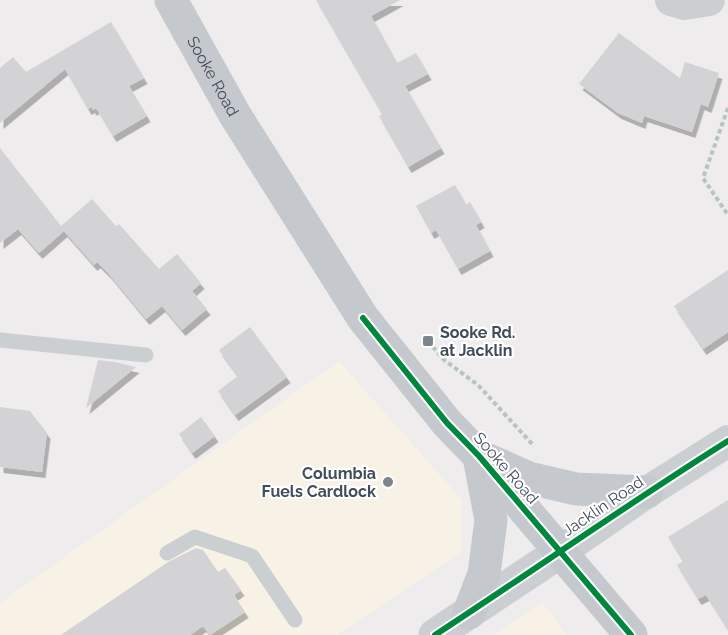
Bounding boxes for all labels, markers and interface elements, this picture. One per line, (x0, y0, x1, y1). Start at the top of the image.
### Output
street label: Sooke Road (183, 33, 243, 119)
place label: Sooke Rd. at Jacklin (440, 323, 515, 360)
marker: Sooke Rd. at Jacklin (421, 334, 435, 348)
street label: Sooke Road (470, 428, 542, 508)
place label: Columbia Fuels Cardlock (262, 464, 376, 501)
street label: Jacklin Road (559, 472, 647, 540)
marker: Columbia Fuels Cardlock (381, 475, 395, 489)

